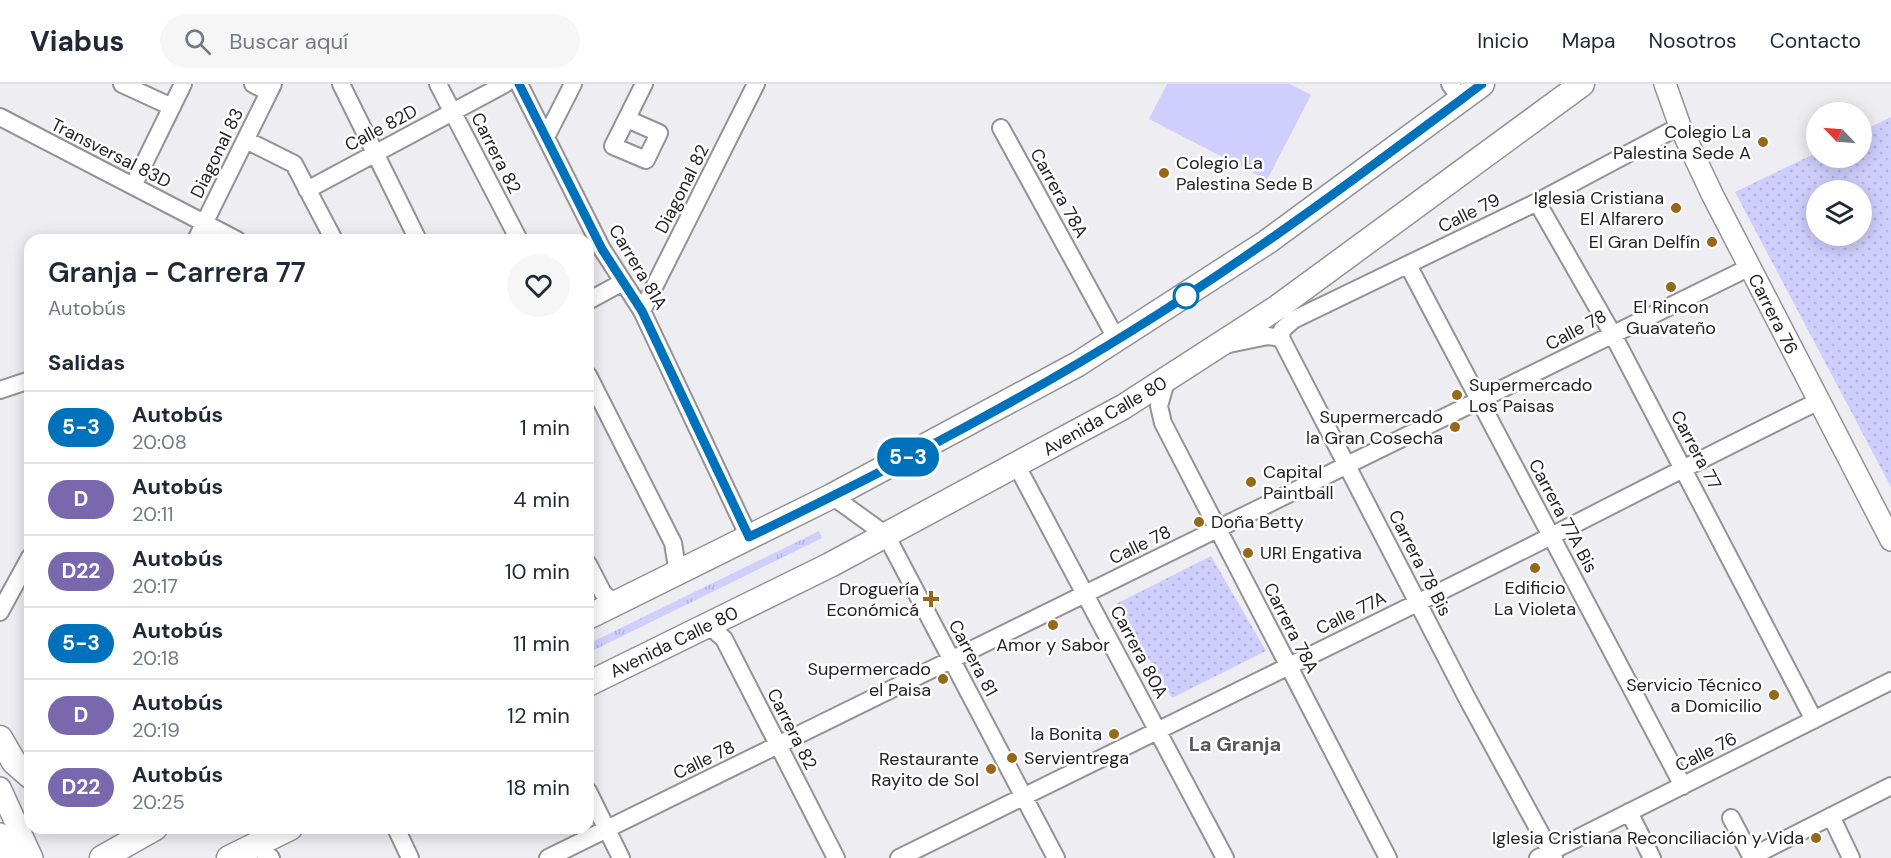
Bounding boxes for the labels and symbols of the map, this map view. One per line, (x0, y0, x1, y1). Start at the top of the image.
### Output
street label: Calle 82D (340, 99, 422, 157)
north arrow (1806, 102, 1872, 168)
street label: Diagonal 83 (185, 104, 249, 202)
street label: Carrera 82 (465, 108, 527, 198)
street label: Transversal 83D (47, 112, 175, 194)
place label: Colegio La Palestina Sede A (1613, 120, 1751, 165)
marker: Colegio La Palestina Sede A (1756, 135, 1770, 149)
street label: Diagonal 82 (649, 140, 715, 238)
street label: Carrera 78A (1025, 144, 1093, 242)
place label: Colegio La Palestina Sede B (1176, 151, 1313, 196)
marker: Colegio La Palestina Sede B (1157, 166, 1171, 180)
place label: Iglesia Cristiana El Alfarero (1534, 186, 1664, 231)
street label: Calle 79 (1434, 188, 1504, 238)
marker: Iglesia Cristiana El Alfarero (1669, 201, 1683, 215)
street label: Carrera 81A (603, 220, 673, 314)
place label: El Gran Delfín (1589, 230, 1700, 254)
marker: El Gran Delfín (1705, 235, 1719, 249)
street label: Carrera 76 (1742, 270, 1804, 358)
marker: El Rincon Guavateño (1664, 280, 1678, 294)
unlabelled marker (1173, 283, 1199, 309)
place label: El Rincon Guavateño (1626, 295, 1716, 340)
street label: Calle 78 (1541, 304, 1611, 356)
street label: Avenida Calle 80 (1038, 371, 1172, 461)
place label: Supermercado Los Paisas (1469, 373, 1593, 418)
marker: Supermercado Los Paisas (1450, 388, 1464, 402)
place label: Supermercado la Gran Cosecha (1306, 405, 1443, 450)
street label: Carrera 77 (1665, 406, 1727, 494)
marker: Supermercado la Gran Cosecha (1448, 420, 1462, 434)
line badge: 5-3 (874, 438, 942, 476)
street label: Carrera 77A Bis (1523, 455, 1603, 577)
place label: Capital Paintball (1263, 460, 1334, 505)
marker: Capital Paintball (1244, 475, 1258, 489)
street label: Carrera 78 Bis (1383, 506, 1457, 620)
place label: Doña Betty (1211, 510, 1304, 534)
marker: Doña Betty (1192, 515, 1206, 529)
street label: Calle 78 (1105, 520, 1175, 570)
place label: URI Engativa (1260, 541, 1362, 565)
marker: URI Engativa (1241, 546, 1255, 560)
marker: Edificio La Violeta (1528, 561, 1542, 575)
place label: Edificio La Violeta (1494, 576, 1576, 621)
place label: Droguería Económicá (826, 577, 919, 622)
street label: Carrera 78A (1258, 579, 1324, 678)
street label: Calle 77A (1312, 586, 1390, 640)
marker: Droguería Económicá (924, 592, 938, 606)
street label: Avenida Calle 80 (606, 601, 742, 683)
street label: Carrera 80A (1105, 601, 1173, 703)
street label: Carrera 81 (943, 616, 1003, 700)
marker: Amor y Sabor (1046, 618, 1060, 632)
place label: Amor y Sabor (996, 633, 1110, 657)
place label: Supermercado el Paisa (807, 657, 931, 702)
marker: Supermercado el Paisa (936, 672, 950, 686)
place label: Servicio Técnico a Domicilio (1626, 673, 1762, 718)
street label: Carrera 82 (761, 684, 823, 774)
marker: Servicio Técnico a Domicilio (1767, 688, 1781, 702)
place label: la Bonita (1030, 722, 1102, 746)
street label: Calle 76 (1671, 726, 1741, 778)
marker: la Bonita (1107, 727, 1121, 741)
district label: La Granja (1189, 731, 1281, 757)
street label: Calle 78 (669, 735, 739, 785)
place label: Servientrega (1024, 746, 1129, 770)
place label: Restaurante Rayito de Sol (871, 747, 979, 792)
marker: Servientrega (1005, 751, 1019, 765)
marker: Restaurante Rayito de Sol (984, 762, 998, 776)
place label: Iglesia Cristiana Reconciliación y Vida (1492, 826, 1804, 850)
marker: Iglesia Cristiana Reconciliación y Vida (1809, 831, 1823, 845)

